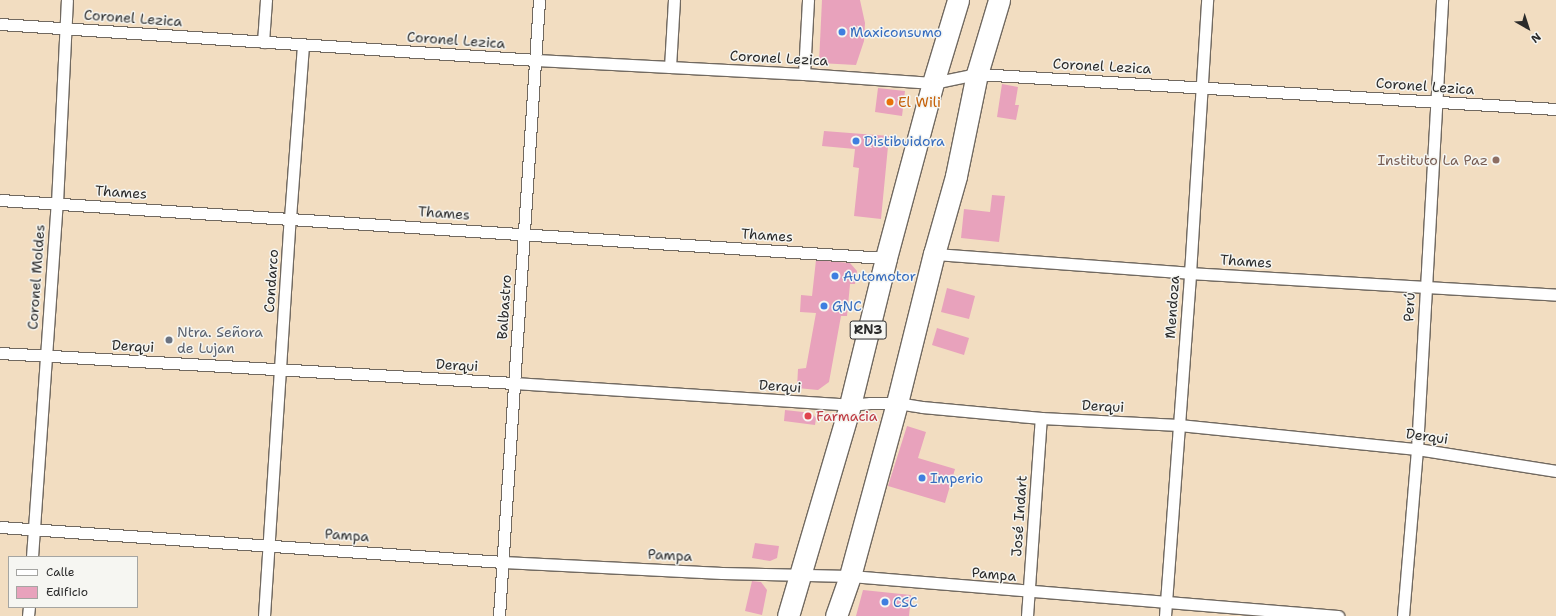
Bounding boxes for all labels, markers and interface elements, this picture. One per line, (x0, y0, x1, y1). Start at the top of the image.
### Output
street label: Coronel Lezica (83, 6, 183, 30)
north arrow (1508, 8, 1548, 48)
place label: Maxiconsumo (850, 24, 942, 40)
marker: Maxiconsumo (837, 27, 847, 37)
street label: Coronel Lezica (406, 28, 506, 52)
text: N (1528, 29, 1544, 46)
street label: Coronel Lezica (729, 47, 829, 69)
street label: Coronel Lezica (1052, 55, 1152, 77)
street label: Coronel Lezica (1375, 74, 1475, 98)
place label: El Wili (898, 94, 941, 110)
marker: El Wili (885, 97, 895, 107)
place label: Distibuidora (864, 133, 945, 149)
marker: Distibuidora (851, 136, 861, 146)
place label: Instituto La Paz (1378, 152, 1488, 168)
marker: Instituto La Paz (1491, 155, 1501, 165)
street label: Thames (94, 182, 148, 202)
street label: Thames (417, 203, 471, 223)
street label: Coronel Moldes (24, 224, 48, 330)
street label: Thames (740, 225, 794, 245)
street label: Condarco (260, 249, 282, 313)
street label: Thames (1219, 251, 1273, 271)
place label: Automotor (843, 268, 916, 284)
marker: Automotor (830, 271, 840, 281)
street label: Balbastro (493, 274, 515, 340)
street label: Mendoza (1161, 275, 1183, 339)
street label: Perú (1400, 292, 1418, 322)
place label: GNC (832, 298, 862, 314)
marker: GNC (819, 301, 829, 311)
road number: RN3 (849, 319, 887, 341)
place label: Ntra. Señora de Lujan (177, 324, 263, 356)
marker: Ntra. Señora de Lujan (164, 335, 174, 345)
street label: Derqui (111, 336, 155, 356)
street label: Derqui (435, 355, 479, 375)
street label: Derqui (758, 376, 802, 396)
street label: Derqui (1081, 396, 1125, 416)
place label: Farmacia (816, 408, 878, 424)
marker: Farmacia (803, 411, 813, 421)
street label: Derqui (1405, 425, 1449, 447)
place label: Imperio (930, 470, 983, 486)
marker: Imperio (917, 473, 927, 483)
street label: José Indart (1008, 475, 1030, 557)
street label: Pampa (324, 525, 370, 545)
street label: Pampa (647, 545, 693, 565)
legend (8, 556, 138, 608)
text: Calle (46, 564, 75, 580)
street label: Pampa (971, 564, 1017, 584)
text: Edificio (46, 584, 88, 600)
place label: CSC (893, 594, 917, 610)
marker: CSC (880, 597, 890, 607)

